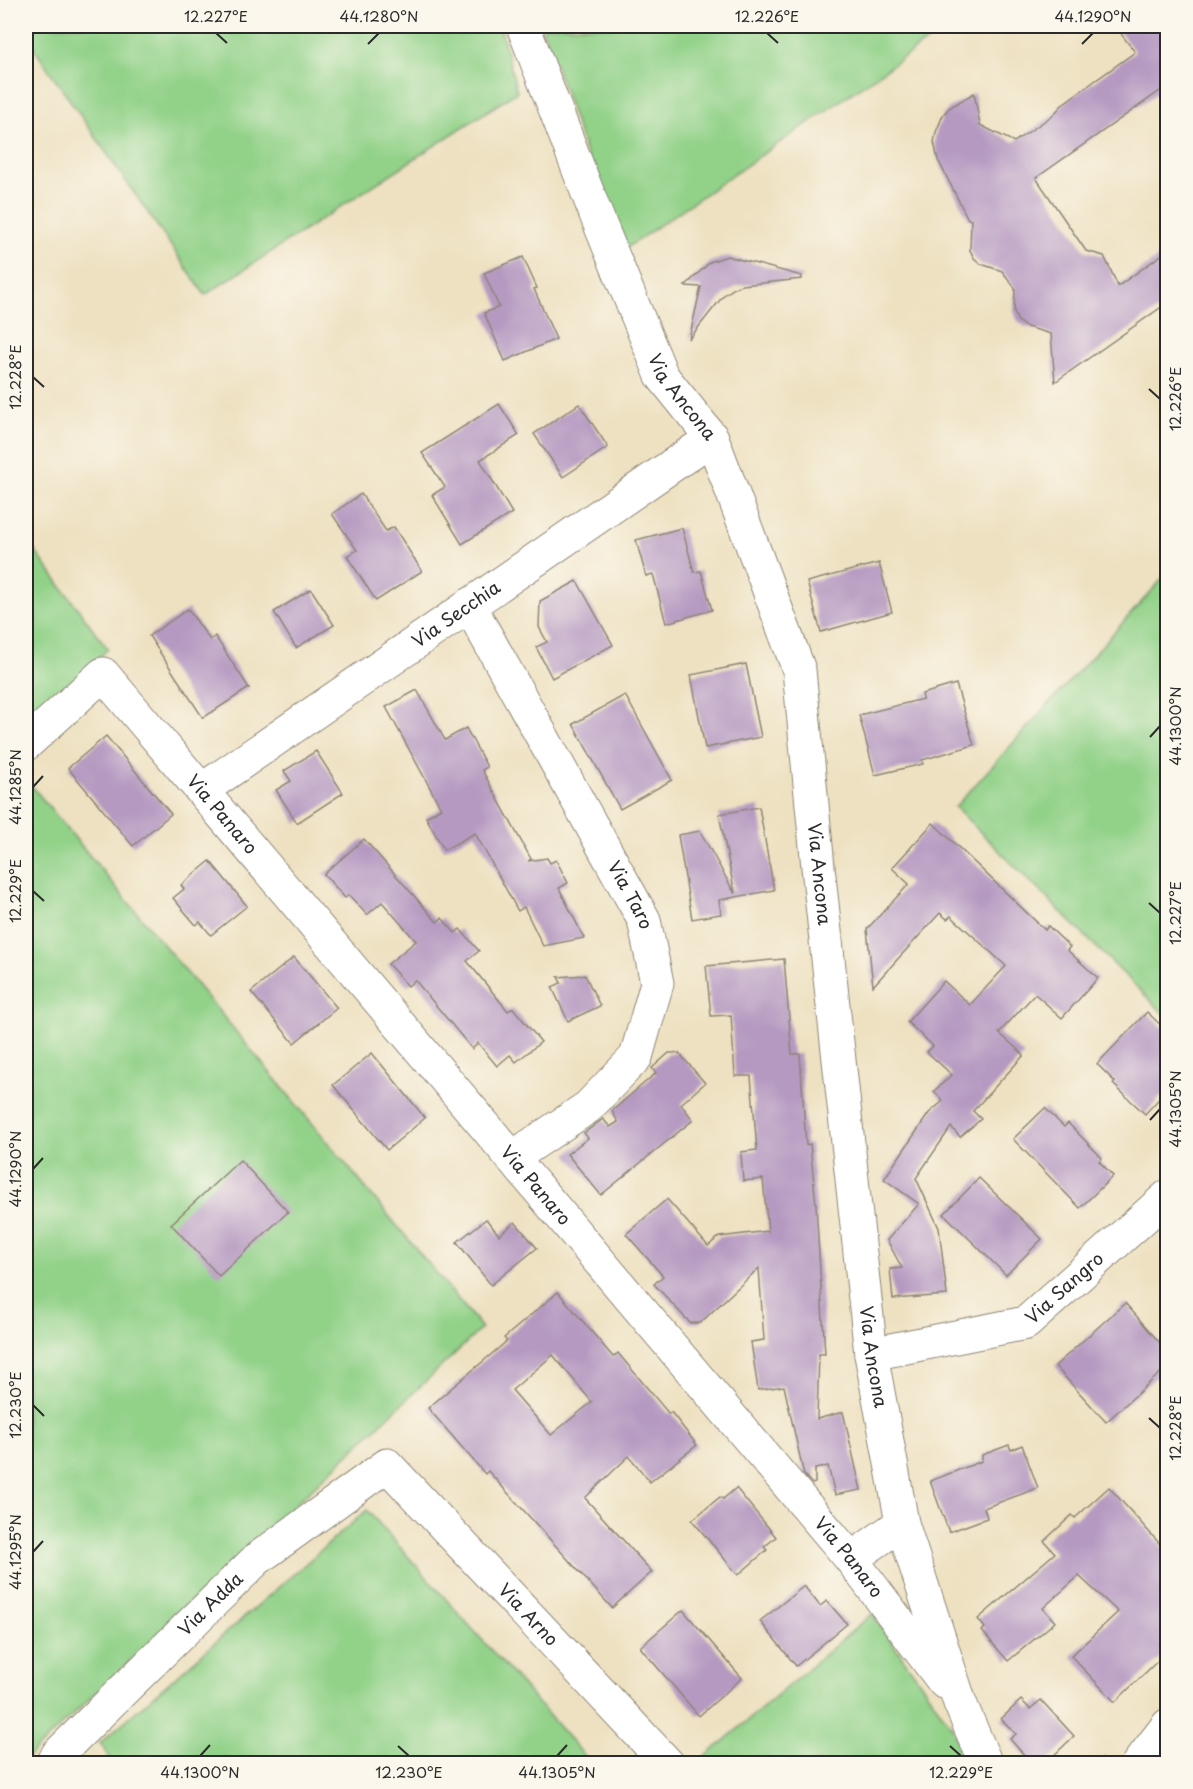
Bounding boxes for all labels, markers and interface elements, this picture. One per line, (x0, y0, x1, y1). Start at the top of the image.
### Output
text: 12.227°E (184, 4, 248, 27)
text: 44.1280°N (340, 4, 418, 27)
text: 12.226°E (735, 4, 799, 27)
text: 44.1290°N (1054, 4, 1132, 27)
text: 12.228°E (3, 344, 26, 410)
street label: Via Ancona (642, 349, 724, 446)
text: 12.226°E (1163, 367, 1186, 431)
street label: Via Secchia (406, 573, 506, 653)
text: 44.1300°N (1163, 686, 1186, 766)
text: 44.1285°N (3, 749, 26, 825)
street label: Via Panaro (181, 768, 265, 859)
street label: Via Ancona (802, 822, 839, 927)
street label: Via Taro (602, 855, 660, 931)
text: 12.229°E (3, 859, 26, 923)
text: 12.227°E (1163, 881, 1186, 945)
text: 44.1305°N (1163, 1070, 1186, 1148)
text: 44.1290°N (3, 1130, 26, 1208)
street label: Via Panaro (495, 1139, 578, 1231)
street label: Via Sangro (1018, 1245, 1109, 1330)
street label: Via Ancona (854, 1305, 896, 1410)
text: 12.230°E (3, 1371, 26, 1439)
text: 12.228°E (1163, 1395, 1186, 1461)
street label: Via Panaro (809, 1510, 891, 1603)
text: 44.1295°N (3, 1514, 26, 1590)
street label: Via Adda (171, 1565, 248, 1641)
street label: Via Arno (493, 1576, 565, 1651)
text: 44.1300°N (160, 1760, 240, 1783)
text: 12.230°E (375, 1760, 443, 1783)
text: 44.1305°N (518, 1760, 596, 1783)
text: 12.229°E (929, 1760, 993, 1783)

